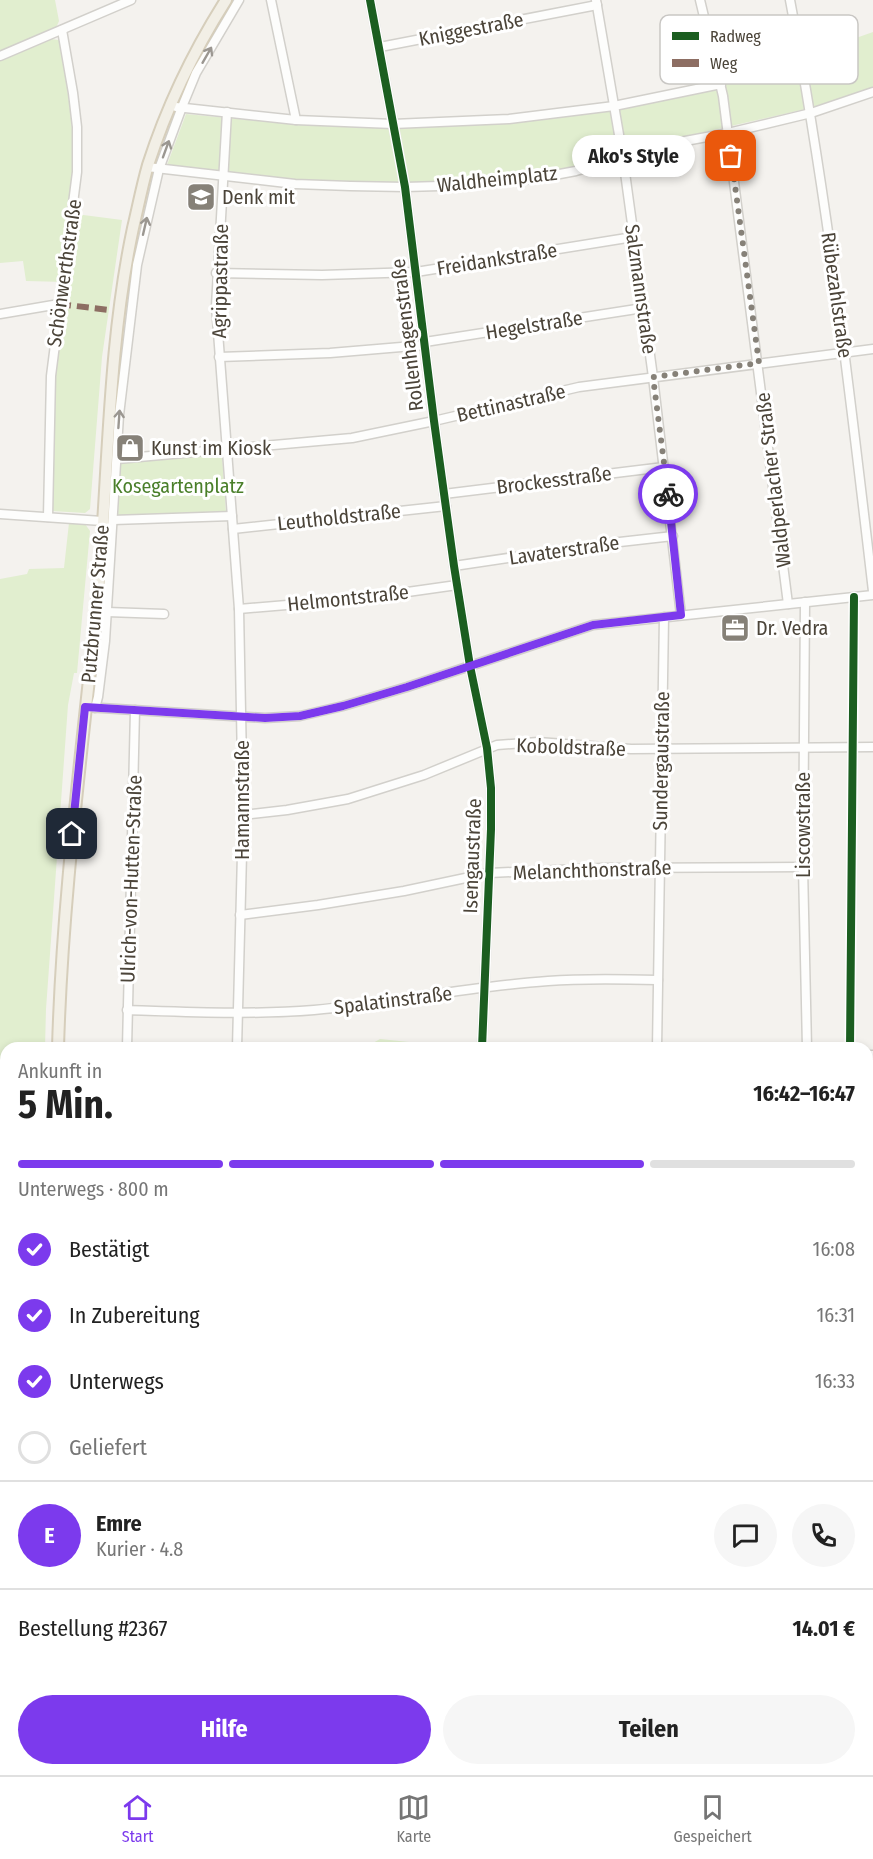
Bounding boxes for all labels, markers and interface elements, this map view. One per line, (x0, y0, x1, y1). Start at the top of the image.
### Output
street label: Kniggestraße (417, 7, 525, 51)
legend (660, 15, 858, 84)
text: Radweg (710, 27, 761, 46)
one-way arrow (202, 46, 213, 64)
text: Weg (710, 54, 738, 73)
pin (705, 130, 756, 181)
callout: Ako's Style (572, 135, 695, 177)
icon: bag (714, 139, 747, 172)
one-way arrow (161, 141, 172, 159)
text: Ako's Style (588, 144, 679, 168)
street label: Waldheimplatz (436, 161, 558, 197)
school or university icon: Denk mit (185, 181, 217, 213)
place label: Denk mit (222, 185, 295, 209)
street label: Schönwerthstraße (42, 198, 86, 348)
one-way arrow (140, 217, 151, 237)
street label: Salzmannstraße (620, 222, 662, 356)
street label: Agrippastraße (207, 224, 233, 338)
street label: Rübezahlstraße (816, 231, 858, 359)
street label: Freidankstraße (435, 238, 559, 280)
street label: Rollenhagenstraße (386, 257, 428, 413)
street label: Hegelstraße (484, 305, 584, 345)
street label: Bettinastraße (454, 379, 568, 427)
street label: Waldperlacher Straße (750, 391, 796, 569)
one-way arrow (114, 410, 125, 430)
shop icon: Kunst im Kiosk (114, 432, 146, 464)
place label: Kunst im Kiosk (151, 436, 272, 460)
street label: Brockesstraße (495, 461, 613, 499)
courier (638, 464, 698, 524)
park label: Kosegartenplatz (112, 474, 244, 498)
icon: bike (652, 478, 685, 511)
street label: Leutholdstraße (276, 499, 402, 535)
street label: Putzbrunner Straße (76, 524, 114, 684)
street label: Lavaterstraße (507, 530, 621, 570)
street label: Helmontstraße (286, 580, 410, 616)
office icon: Dr. Vedra (719, 612, 751, 644)
place label: Dr. Vedra (756, 616, 828, 640)
street label: Sundergaustraße (648, 691, 674, 831)
street label: Koboldstraße (516, 733, 626, 761)
street label: Hamannstraße (230, 740, 254, 860)
street label: Liscowstraße (791, 772, 815, 878)
street label: Ulrich-von-Hutten-Straße (115, 775, 147, 983)
street label: Isengaustraße (458, 798, 486, 914)
pin (46, 808, 97, 859)
icon: home (55, 817, 88, 850)
street label: Melanchthonstraße (512, 855, 672, 885)
street label: Spalatinstraße (333, 981, 453, 1019)
text: Ankunft in (18, 1059, 102, 1083)
text: 16:42–16:47 (753, 1080, 855, 1107)
text: 5 Min. (18, 1082, 113, 1128)
text: Unterwegs · 800 m (18, 1177, 169, 1201)
icon: check (18, 1233, 51, 1266)
text: Bestätigt (69, 1236, 149, 1263)
text: 16:08 (813, 1237, 855, 1261)
icon: check (18, 1299, 51, 1332)
text: In Zubereitung (69, 1302, 200, 1329)
text: 16:31 (817, 1303, 855, 1327)
icon: check (18, 1365, 51, 1398)
text: Unterwegs (69, 1368, 164, 1395)
text: 16:33 (815, 1369, 855, 1393)
text: Geliefert (69, 1434, 147, 1461)
button: chat (714, 1504, 777, 1567)
button: phone (792, 1504, 855, 1567)
text: Emre (96, 1510, 142, 1537)
text: E (44, 1522, 55, 1549)
text: Kurier · 4.8 (96, 1537, 183, 1561)
text: Bestellung #2367 (18, 1615, 167, 1642)
text: 14.01 € (792, 1615, 855, 1642)
button: Hilfe (18, 1695, 431, 1764)
button: Teilen (443, 1695, 855, 1764)
tab: Start (121, 1791, 154, 1846)
tab: Karte (396, 1791, 431, 1846)
tab: Gespeichert (673, 1791, 752, 1846)

